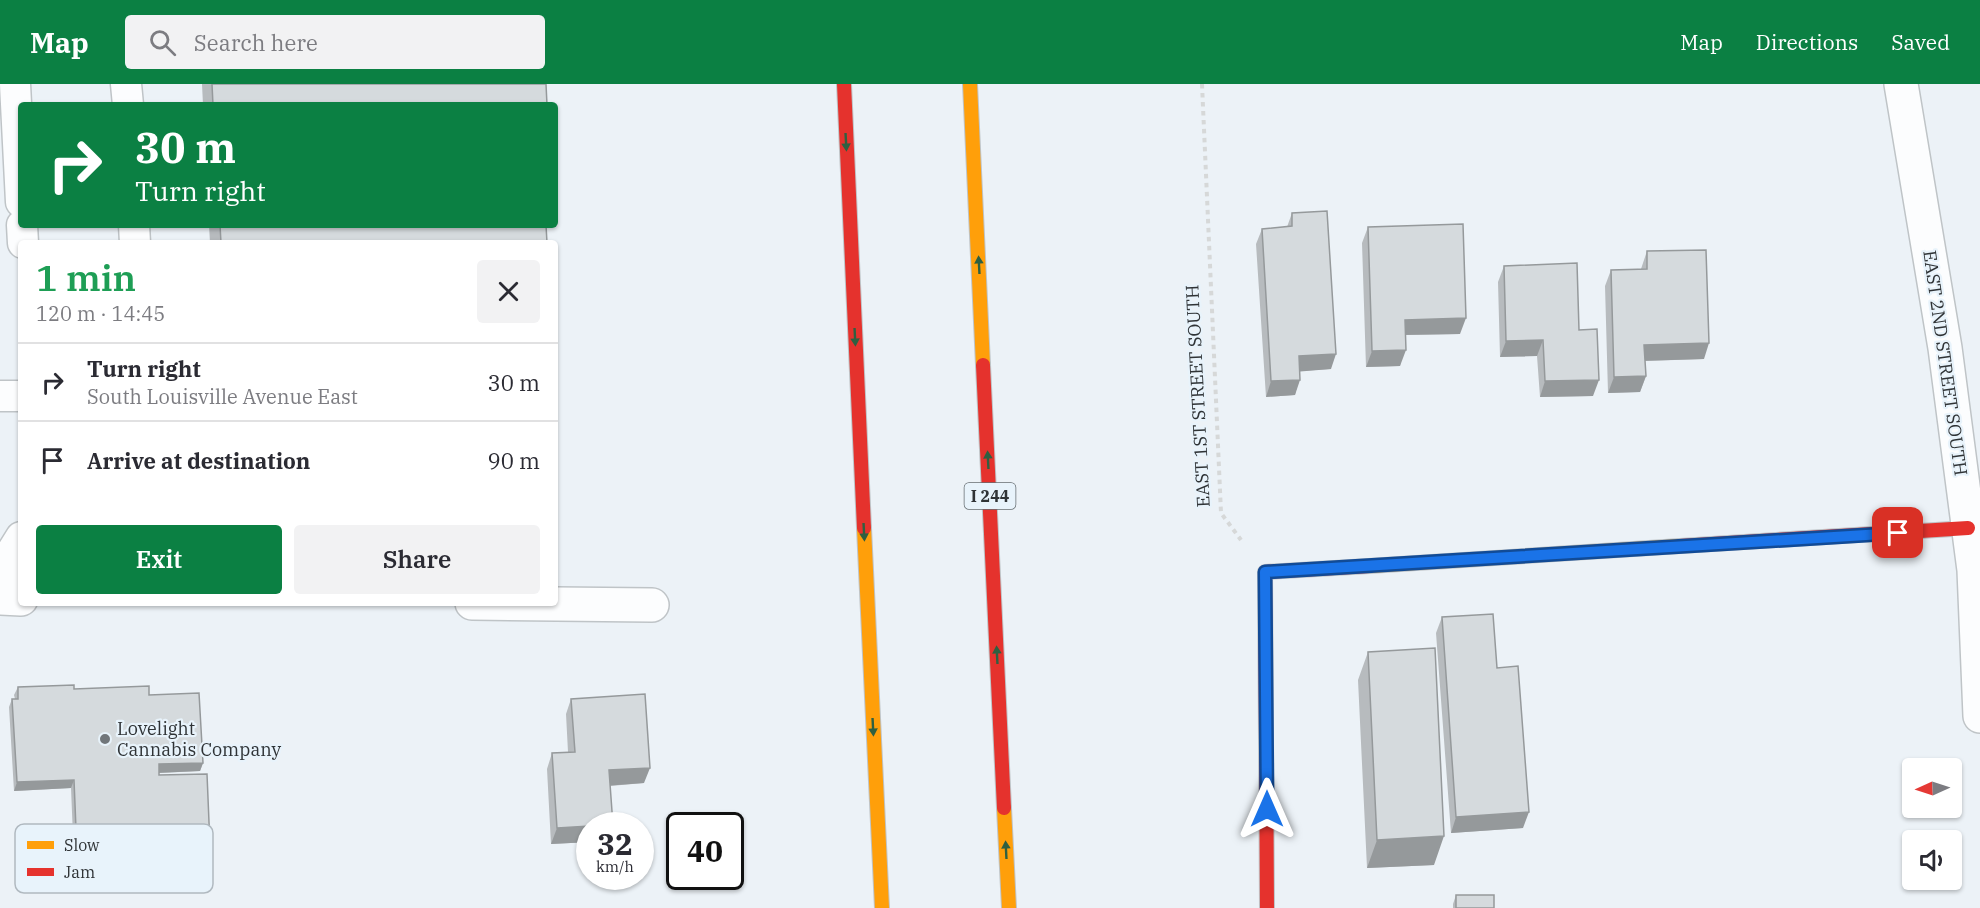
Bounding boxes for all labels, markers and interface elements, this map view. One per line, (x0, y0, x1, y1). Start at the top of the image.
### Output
search box (125, 15, 545, 69)
text: Map (30, 24, 89, 61)
icon: search (146, 26, 179, 59)
text: Search here (194, 28, 318, 57)
text: Map (1680, 28, 1723, 56)
text: Directions (1756, 28, 1858, 56)
text: Saved (1891, 28, 1950, 56)
text: 30 m (135, 120, 236, 175)
icon: right (36, 126, 114, 204)
one-way arrow (842, 133, 851, 152)
text: Turn right (135, 173, 266, 208)
street label: EAST 2ND STREET SOUTH (1918, 249, 1973, 477)
text: 1 min (36, 254, 136, 301)
one-way arrow (974, 256, 983, 275)
button: close (477, 260, 540, 323)
street label: EAST 1ST STREET SOUTH (1180, 284, 1215, 508)
text: 120 m · 14:45 (36, 300, 165, 327)
one-way arrow (851, 328, 860, 347)
text: Turn right (87, 354, 201, 383)
icon: right (36, 366, 69, 399)
text: 30 m (488, 368, 540, 397)
text: South Louisville Avenue East (87, 383, 358, 410)
icon: arrive (36, 444, 69, 477)
text: Arrive at destination (87, 446, 310, 475)
text: 90 m (488, 446, 540, 475)
one-way arrow (983, 450, 992, 469)
road number: I 244 (964, 483, 1016, 509)
pin (1872, 507, 1923, 558)
icon: arrive (1881, 516, 1914, 549)
one-way arrow (860, 523, 869, 542)
button: Exit (36, 525, 282, 594)
button: Share (294, 525, 540, 594)
one-way arrow (993, 645, 1002, 664)
place label: Lovelight Cannabis Company (117, 717, 281, 761)
one-way arrow (869, 717, 878, 736)
marker: Lovelight Cannabis Company (98, 732, 112, 746)
north arrow (1902, 758, 1962, 818)
map controls (1902, 758, 1962, 890)
position arrow (1235, 777, 1299, 841)
speed limit sign: 40 (666, 812, 744, 890)
legend (15, 824, 213, 893)
text: 32 (597, 824, 633, 863)
button: sound (1902, 830, 1962, 890)
text: Slow (64, 835, 100, 855)
one-way arrow (1002, 840, 1011, 859)
text: km/h (596, 857, 634, 876)
text: Jam (64, 862, 95, 882)

